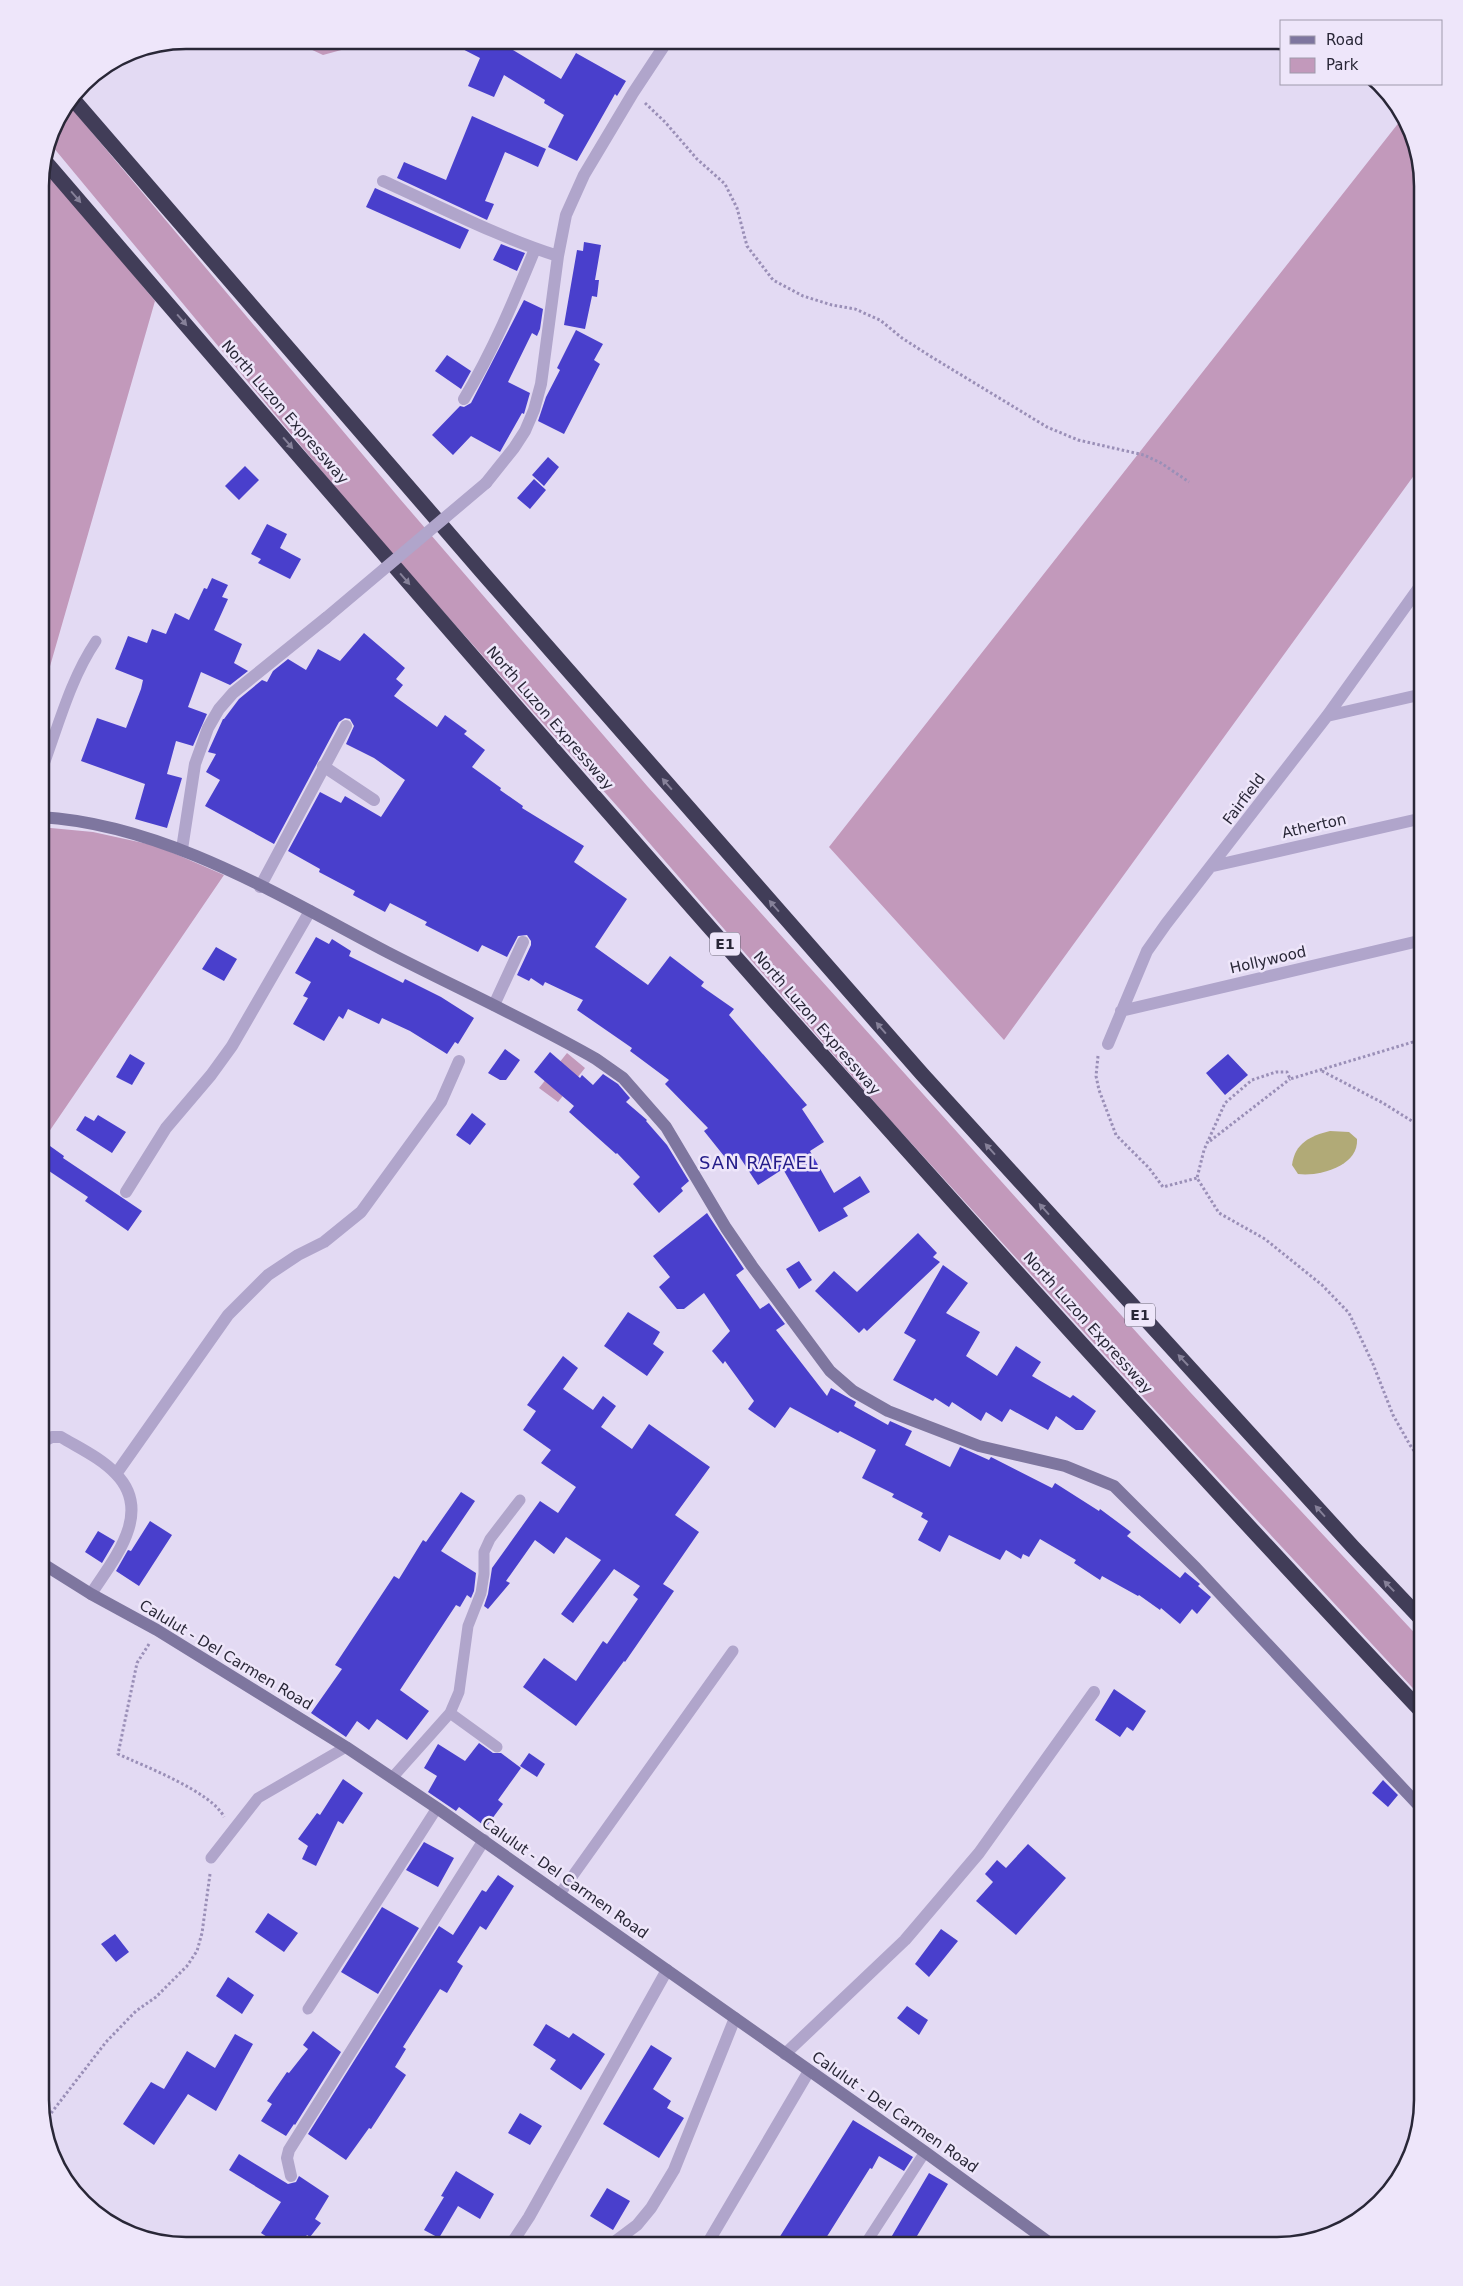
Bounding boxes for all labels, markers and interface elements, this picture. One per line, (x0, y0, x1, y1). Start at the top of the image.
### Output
legend (1280, 20, 1443, 85)
text: Road (1326, 31, 1364, 49)
text: Park (1326, 56, 1359, 74)
one-way arrow (70, 190, 82, 202)
one-way arrow (176, 313, 188, 325)
street label: North Luzon Expressway (218, 336, 352, 488)
one-way arrow (282, 436, 293, 449)
one-way arrow (399, 573, 411, 585)
street label: North Luzon Expressway (483, 642, 617, 794)
street label: Fairfield (1219, 770, 1269, 828)
one-way arrow (661, 778, 673, 790)
street label: Atherton (1280, 810, 1348, 842)
one-way arrow (769, 900, 780, 912)
road number: E1 (710, 932, 740, 956)
street label: Hollywood (1228, 942, 1308, 978)
street label: North Luzon Expressway (750, 947, 884, 1099)
one-way arrow (875, 1023, 887, 1035)
one-way arrow (984, 1144, 996, 1156)
district label: SAN RAFAEL (699, 1152, 819, 1173)
one-way arrow (1038, 1204, 1050, 1216)
street label: North Luzon Expressway (1020, 1248, 1157, 1398)
road number: E1 (1125, 1304, 1155, 1326)
one-way arrow (1177, 1354, 1188, 1367)
one-way arrow (1314, 1505, 1326, 1517)
one-way arrow (1383, 1580, 1395, 1592)
street label: Calulut - Del Carmen Road (136, 1596, 316, 1714)
street label: Calulut - Del Carmen Road (478, 1814, 652, 1942)
street label: Calulut - Del Carmen Road (808, 2048, 982, 2176)

